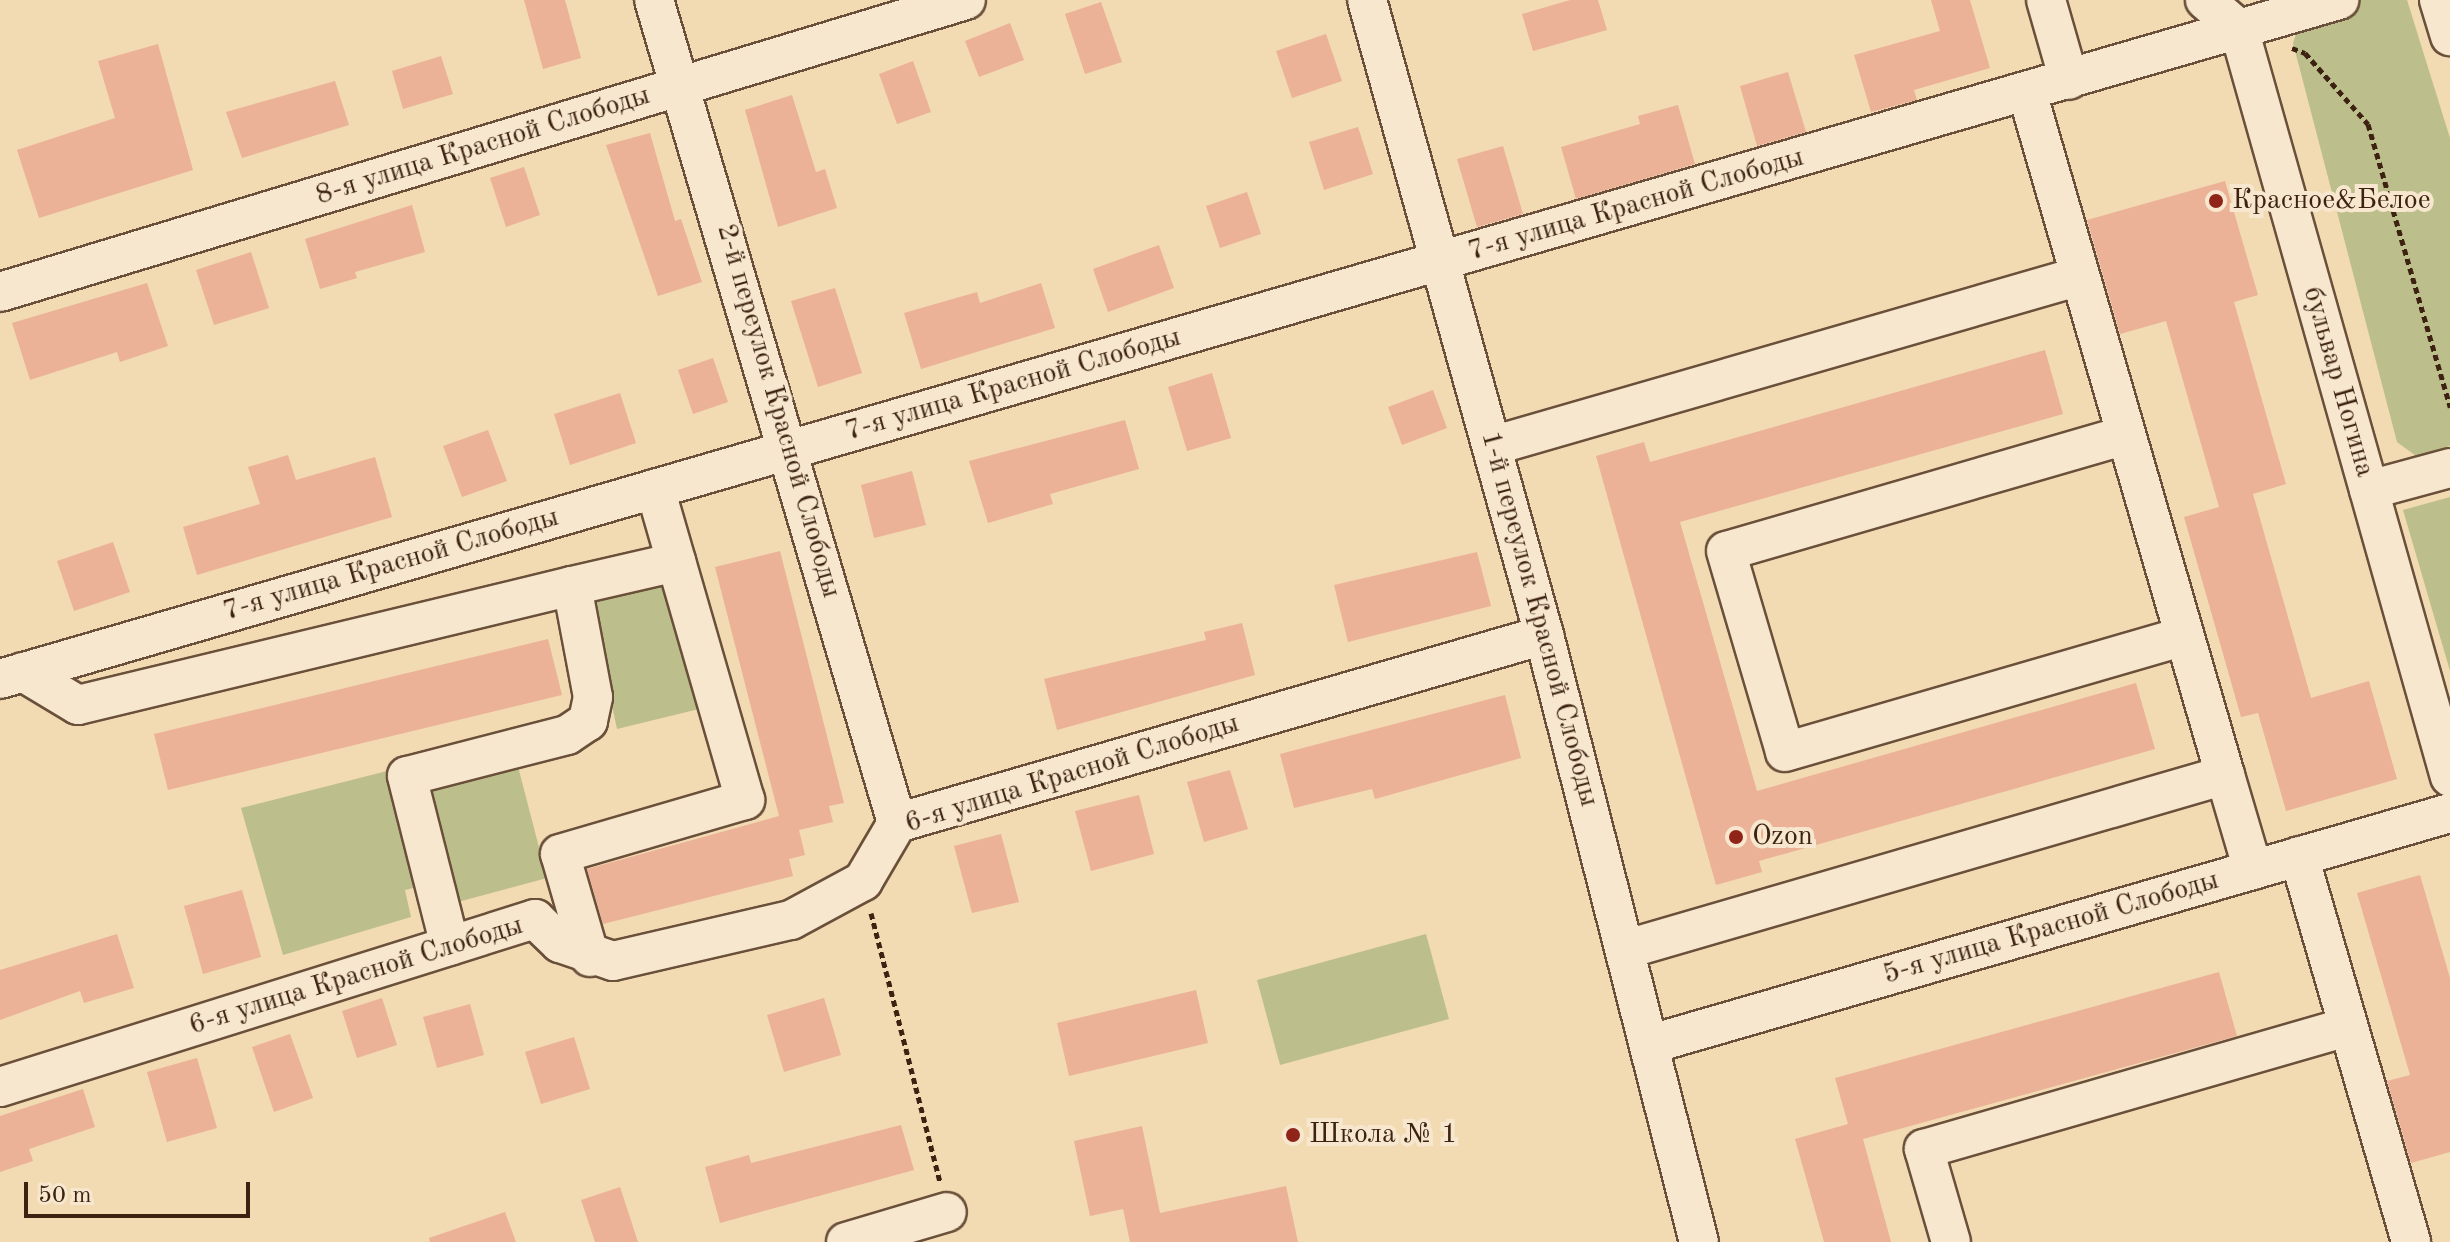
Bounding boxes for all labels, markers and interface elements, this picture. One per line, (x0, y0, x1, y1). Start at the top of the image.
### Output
street label: 8-я улица Красной Слободы (312, 79, 654, 213)
street label: 7-я улица Красной Слободы (1464, 141, 1808, 269)
place label: Красное&Белое (2232, 184, 2431, 218)
marker: Красное&Белое (2207, 192, 2225, 210)
street label: 2-й переулок Красной Слободы (708, 220, 848, 602)
street label: бульвар Ногина (2295, 283, 2381, 481)
street label: 7-я улица Красной Слободы (841, 321, 1185, 449)
street label: 1-й переулок Красной Слободы (1473, 428, 1605, 810)
street label: 7-я улица Красной Слободы (219, 501, 563, 629)
street label: 6-я улица Красной Слободы (901, 707, 1243, 841)
place label: Ozon (1752, 820, 1813, 854)
marker: Ozon (1727, 828, 1745, 846)
street label: 5-я улица Красной Слободы (1879, 864, 2223, 992)
street label: 6-я улица Красной Слободы (185, 909, 527, 1043)
place label: Школа № 1 (1309, 1118, 1458, 1152)
marker: Школа № 1 (1284, 1126, 1302, 1144)
scale bar (28, 1166, 254, 1216)
text: 50 m (38, 1184, 92, 1208)

